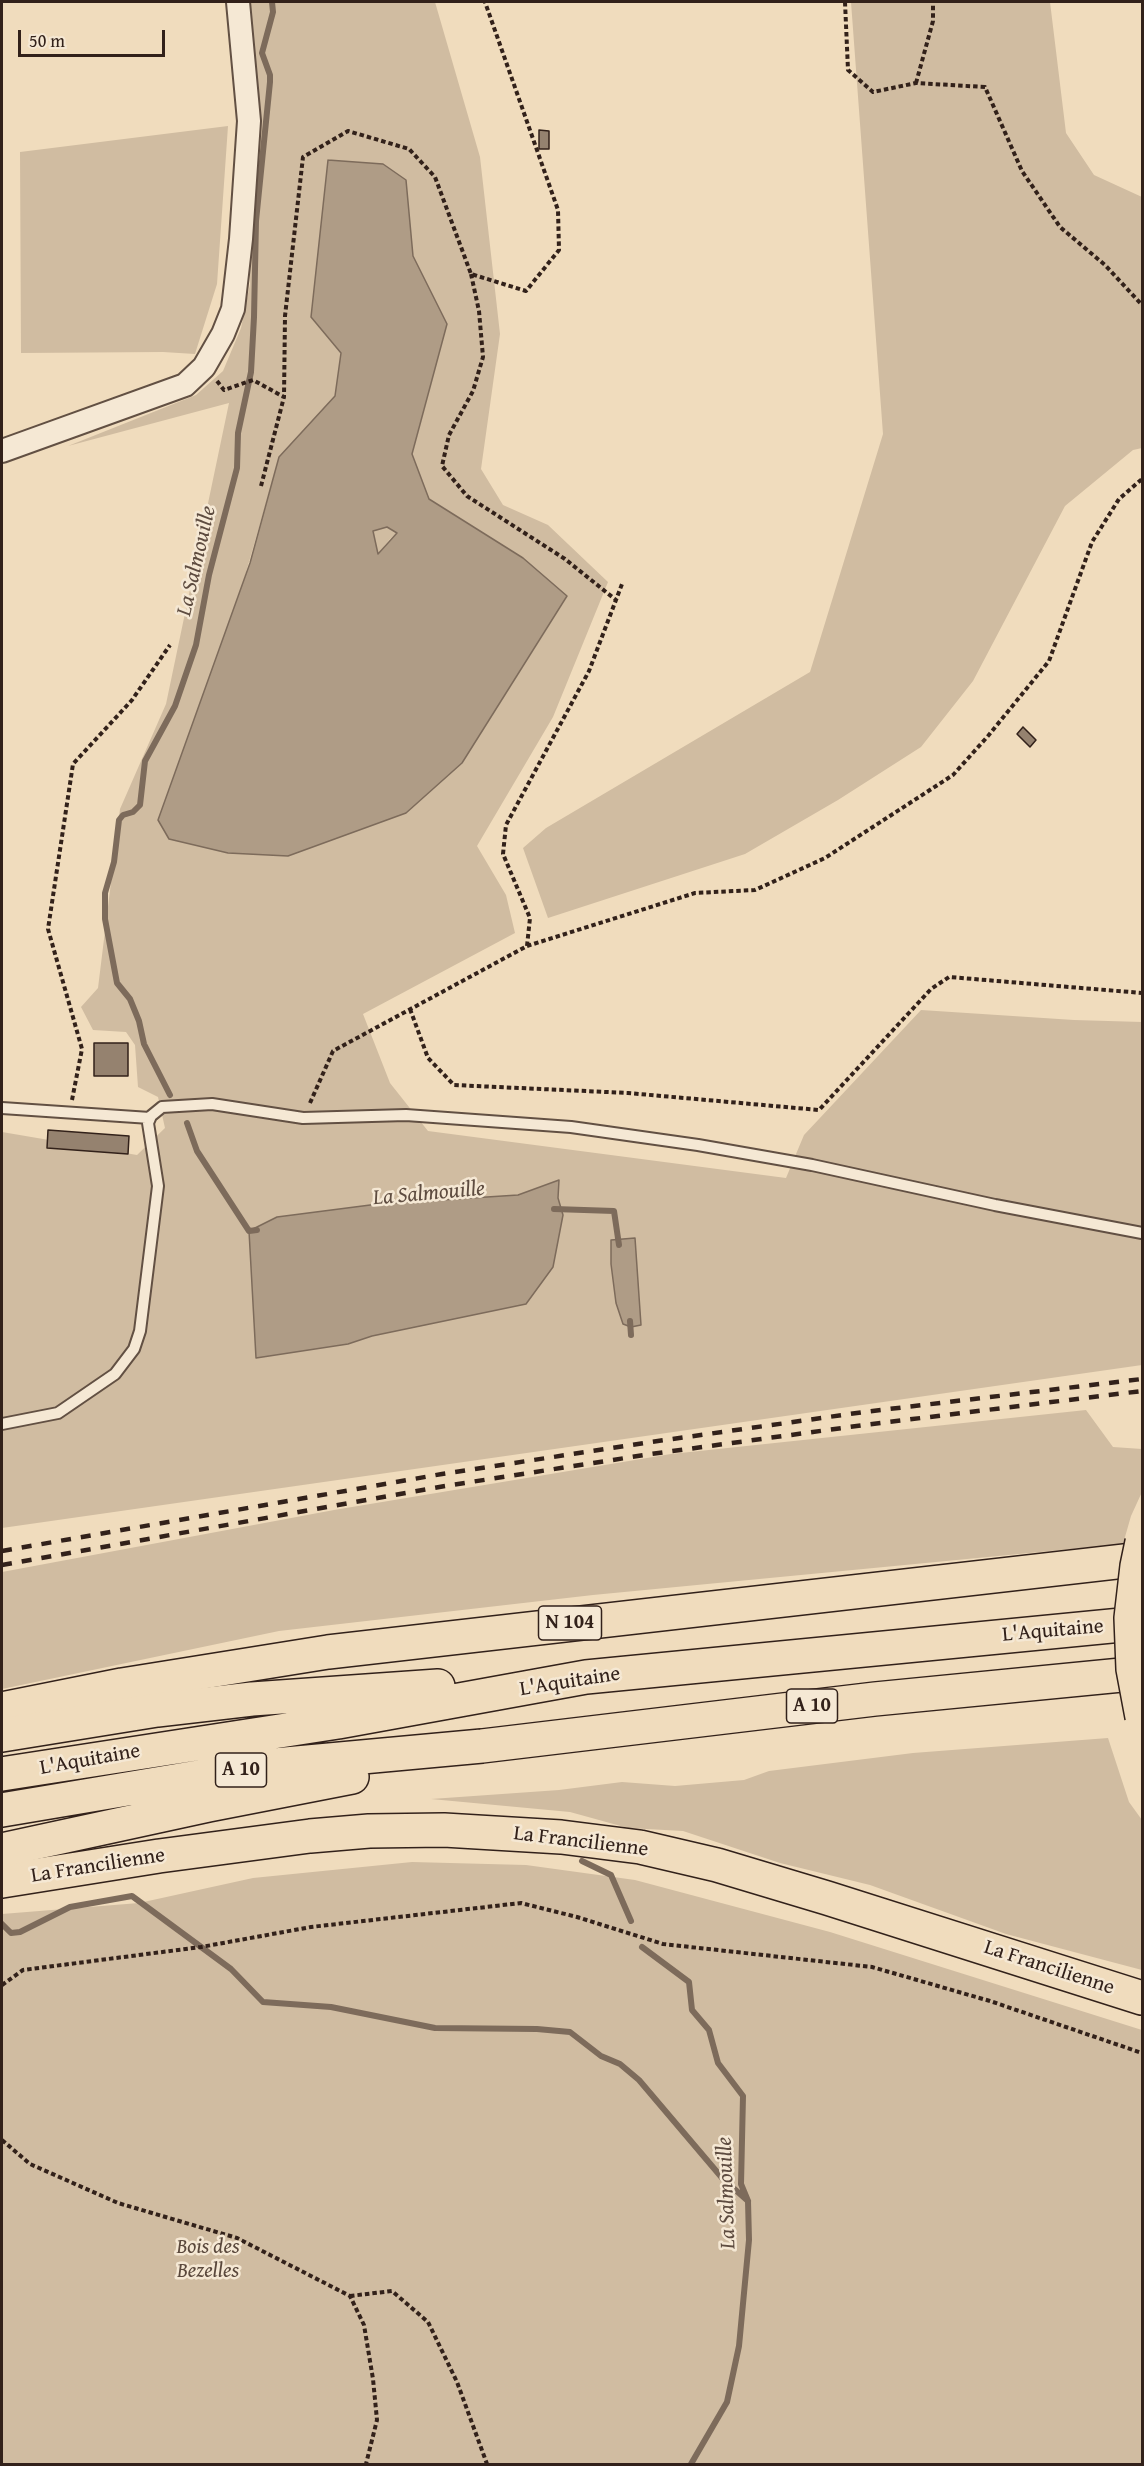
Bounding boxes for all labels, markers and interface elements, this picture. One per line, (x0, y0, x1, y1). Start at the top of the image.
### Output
scale bar (21, 18, 168, 56)
text: 50 m (29, 27, 65, 54)
water label: La Salmouille (172, 503, 222, 619)
water label: La Salmouille (372, 1176, 486, 1212)
road number: N 104 (538, 1606, 602, 1640)
street label: L'Aquitaine (1001, 1614, 1105, 1648)
street label: L'Aquitaine (518, 1662, 622, 1702)
road number: A 10 (786, 1689, 838, 1723)
street label: L'Aquitaine (38, 1739, 142, 1781)
road number: A 10 (216, 1753, 266, 1787)
street label: La Francilienne (512, 1821, 650, 1863)
street label: La Francilienne (29, 1843, 167, 1889)
street label: La Francilienne (981, 1935, 1117, 2001)
water label: La Salmouille (712, 2136, 742, 2250)
park label: Bois des Bezelles (177, 2235, 239, 2285)

